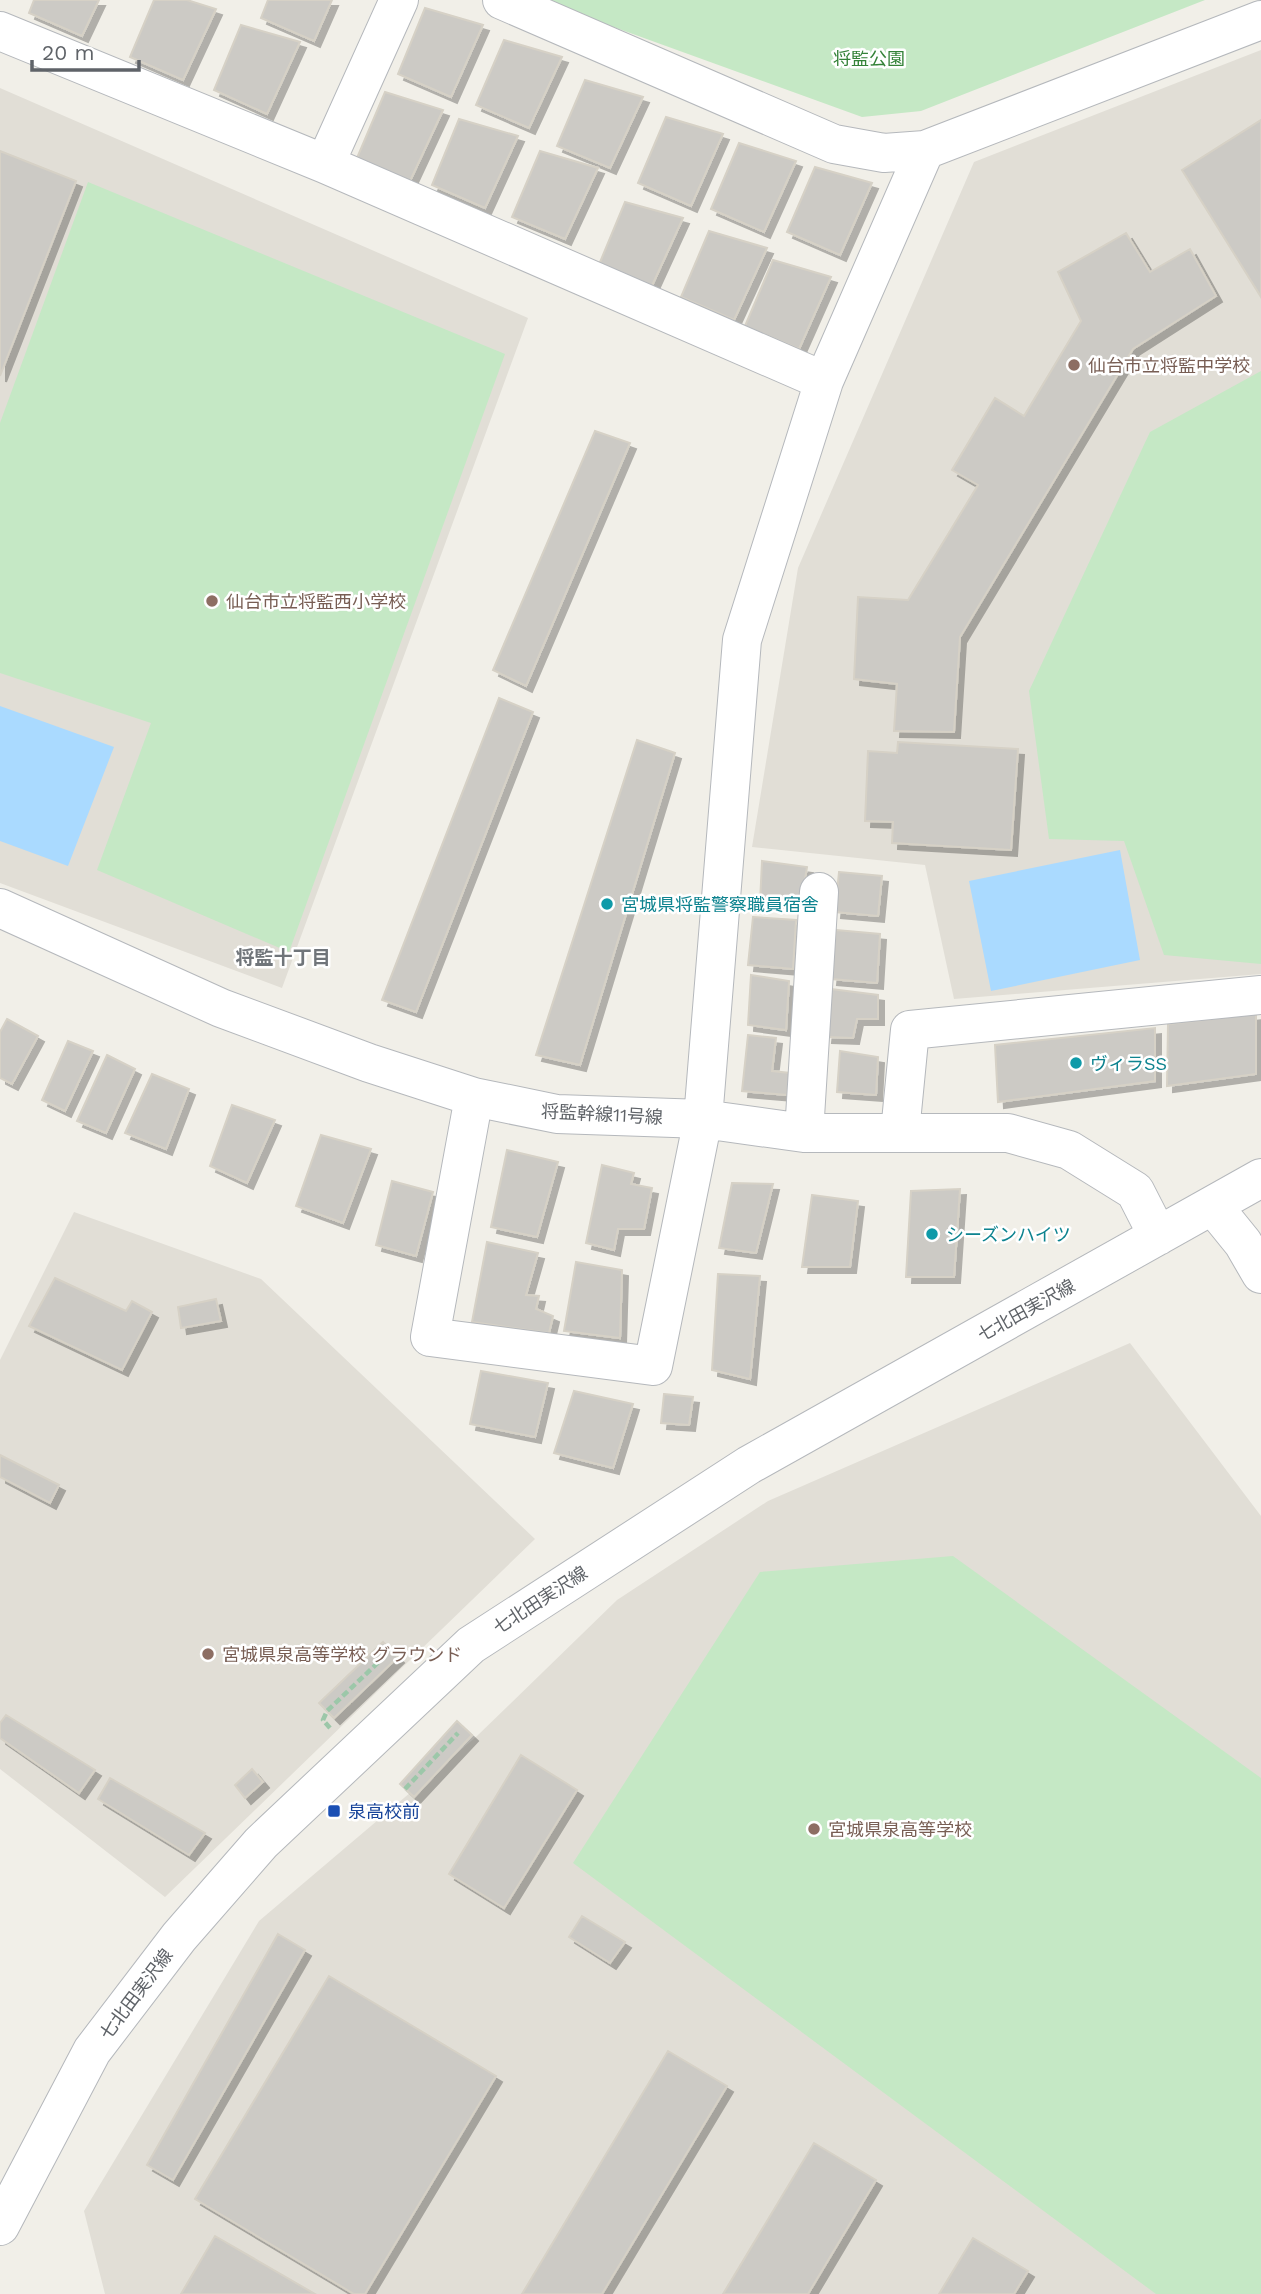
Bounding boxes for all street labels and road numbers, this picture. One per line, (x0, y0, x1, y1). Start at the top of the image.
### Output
street label: 将監幹線11号線 (541, 1100, 663, 1128)
street label: 七北田実沢線 (974, 1275, 1078, 1345)
street label: 七北田実沢線 (489, 1562, 591, 1638)
street label: 七北田実沢線 (95, 1945, 177, 2043)

